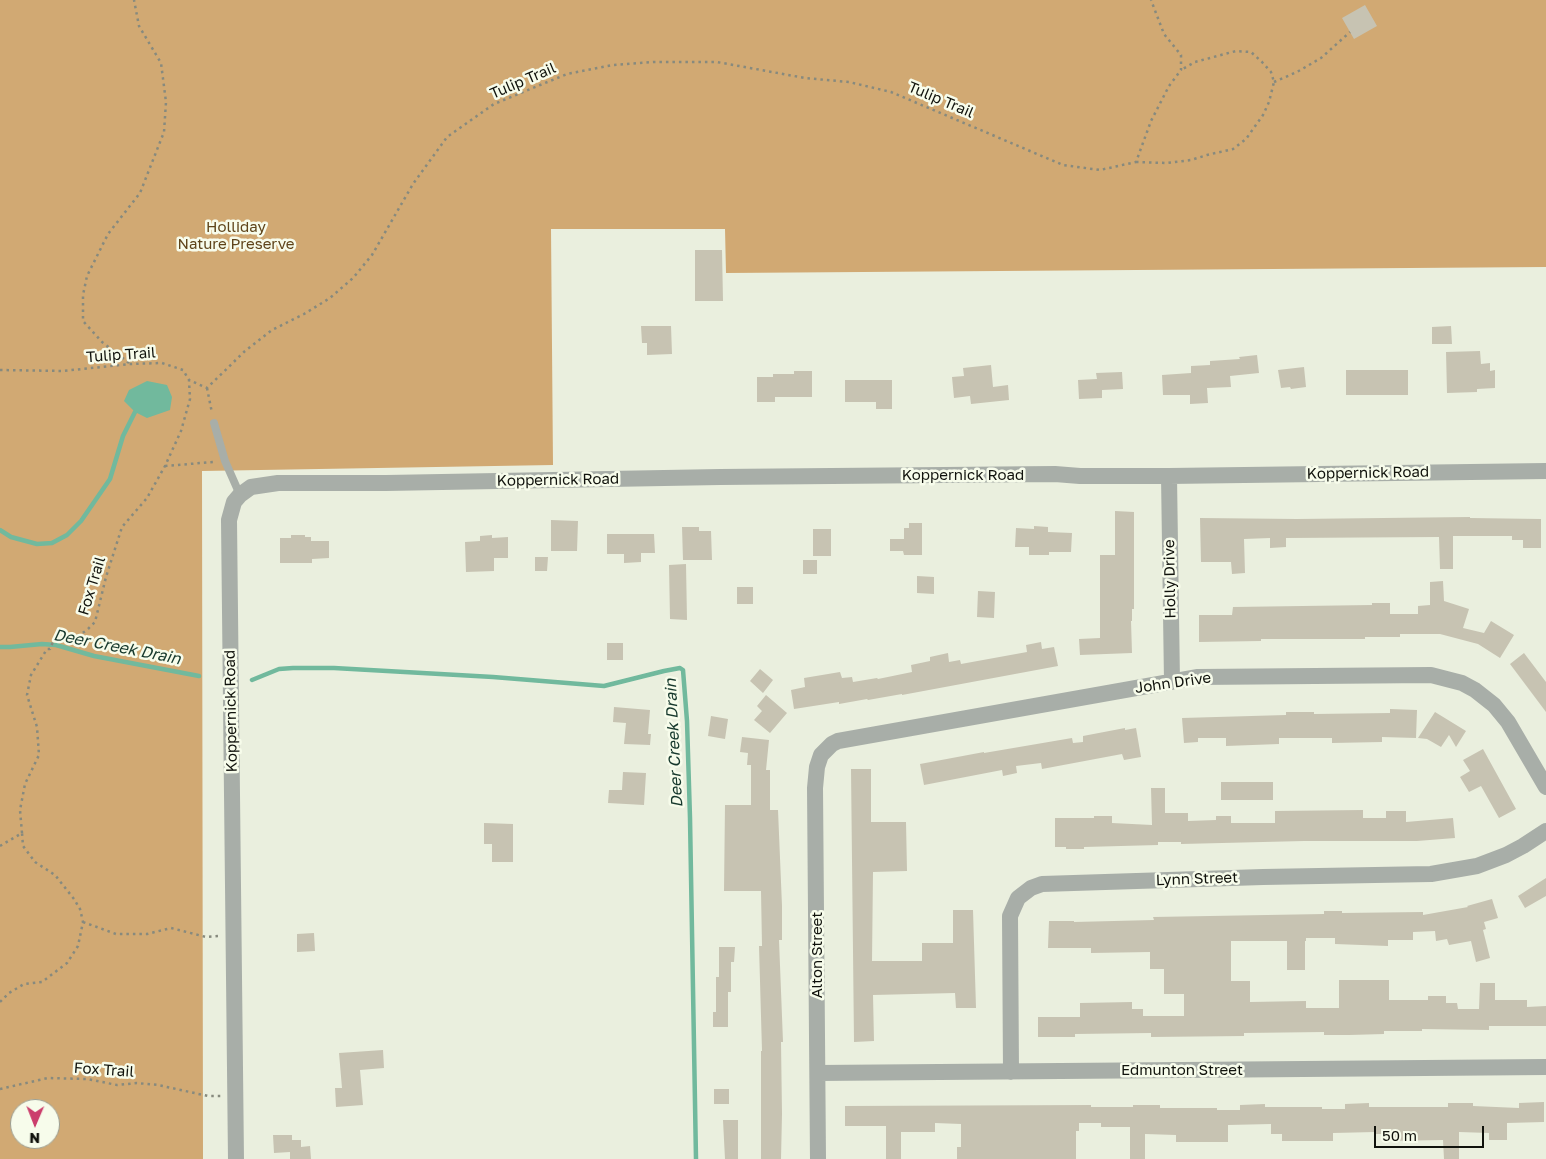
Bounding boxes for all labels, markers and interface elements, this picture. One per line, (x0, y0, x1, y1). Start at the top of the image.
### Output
street label: Tulip Trail (487, 59, 559, 103)
street label: Tulip Trail (905, 78, 977, 122)
park label: Holliday Nature Preserve (178, 218, 294, 253)
street label: Tulip Trail (86, 344, 156, 366)
street label: Koppernick Road (1307, 463, 1429, 483)
street label: Koppernick Road (902, 466, 1024, 484)
street label: Koppernick Road (497, 470, 619, 490)
street label: Holly Drive (1160, 539, 1180, 619)
street label: Fox Trail (75, 554, 109, 618)
water label: Deer Creek Drain (52, 625, 182, 669)
street label: Koppernick Road (221, 650, 241, 772)
street label: John Drive (1134, 669, 1212, 697)
water label: Deer Creek Drain (661, 678, 687, 808)
street label: Lynn Street (1156, 869, 1238, 889)
street label: Alton Street (808, 912, 826, 998)
street label: Fox Trail (73, 1059, 135, 1081)
street label: Edmunton Street (1121, 1061, 1243, 1079)
north arrow (10, 1099, 60, 1149)
scale bar (1376, 1116, 1486, 1148)
text: 50 m (1382, 1126, 1417, 1144)
text: N (29, 1130, 40, 1147)

